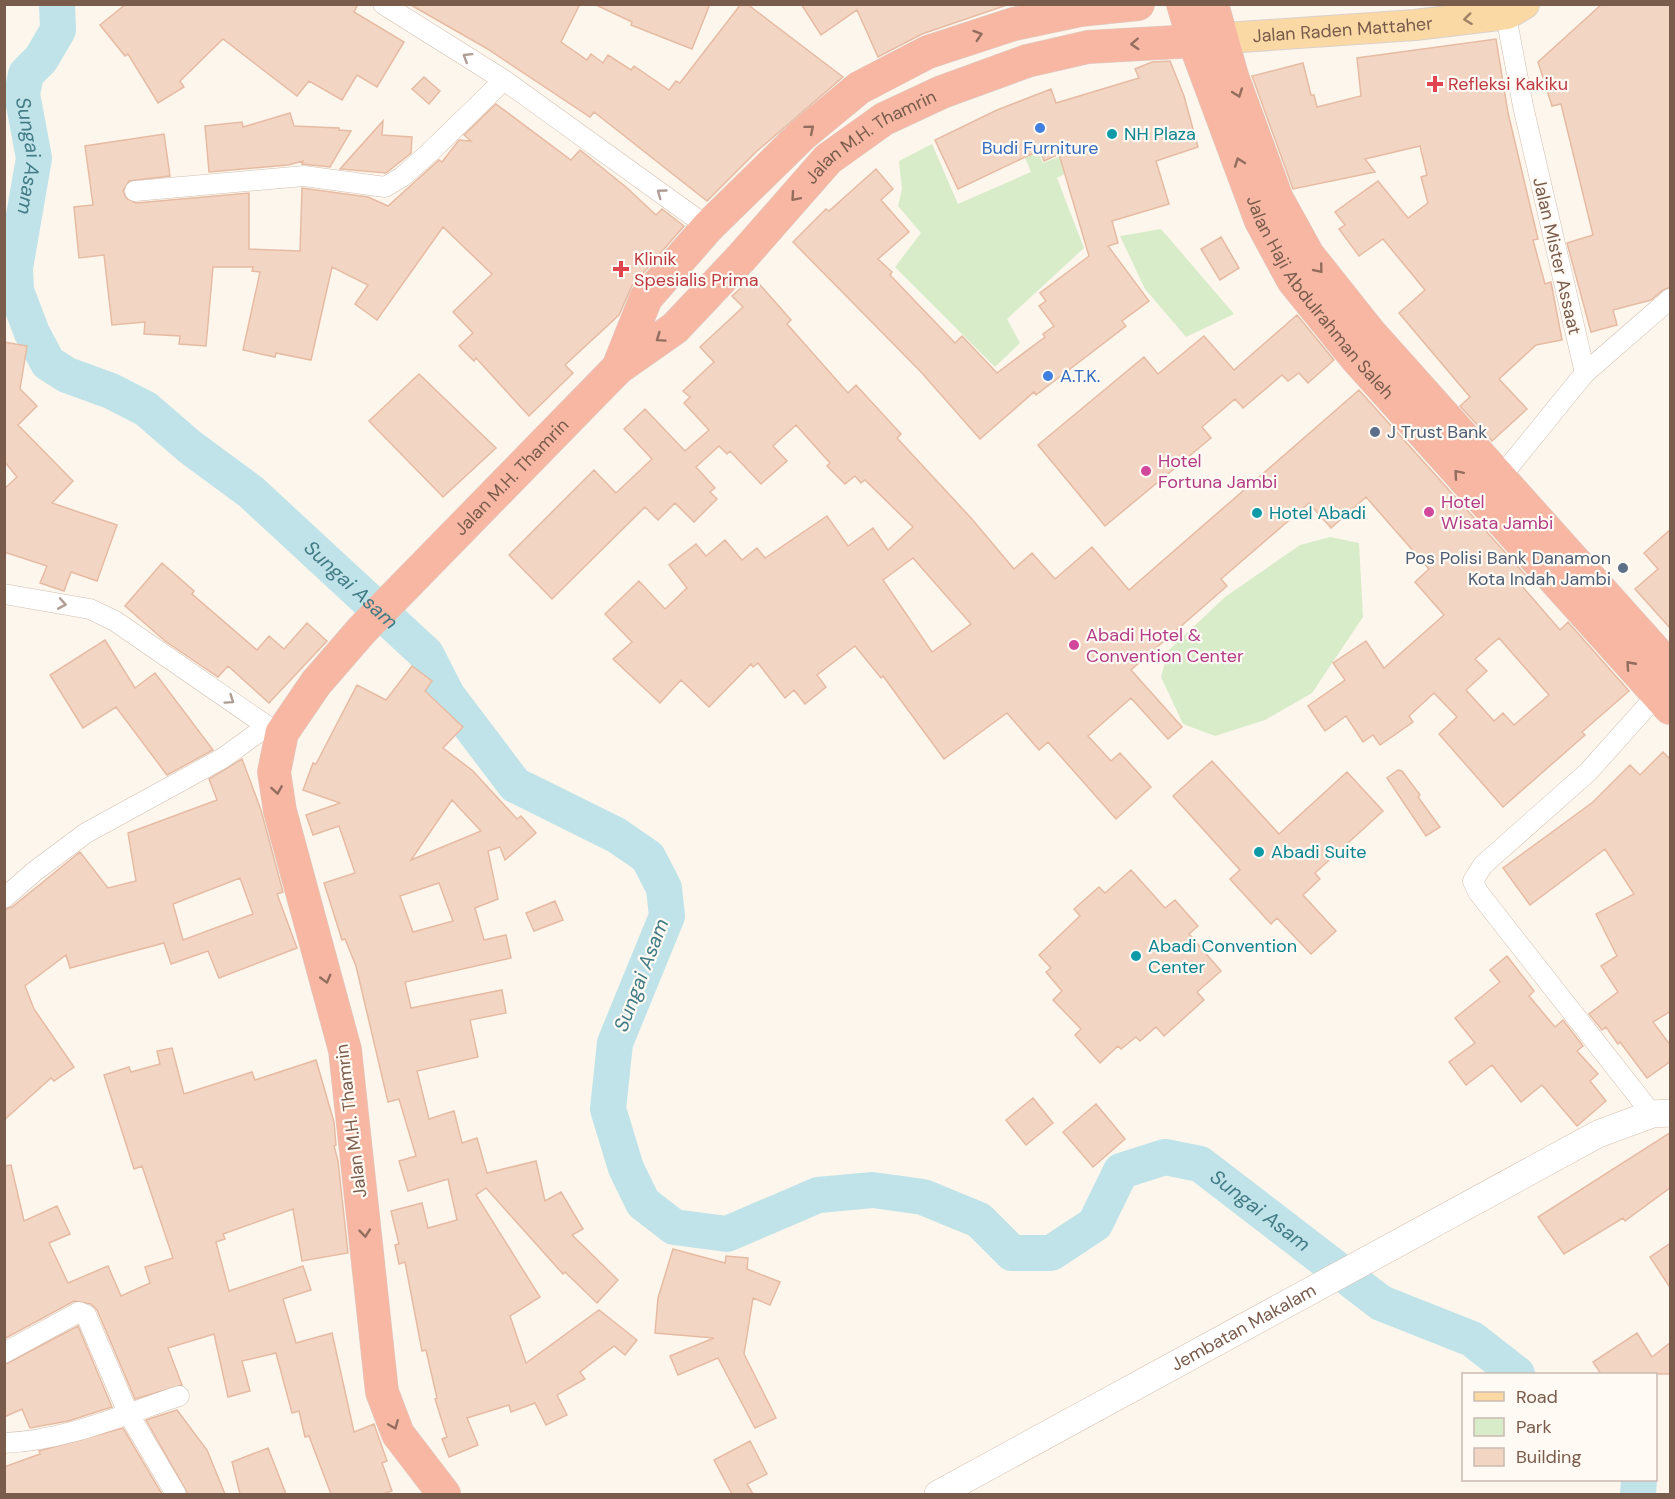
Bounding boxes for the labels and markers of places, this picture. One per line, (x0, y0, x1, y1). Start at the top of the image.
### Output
place label: Refleksi Kakiku (1448, 72, 1568, 96)
marker: Refleksi Kakiku (1426, 75, 1444, 93)
marker: Budi Furniture (1033, 121, 1047, 135)
place label: NH Plaza (1124, 122, 1196, 146)
marker: NH Plaza (1105, 127, 1119, 141)
place label: Budi Furniture (982, 136, 1098, 160)
place label: Klinik Spesialis Prima (634, 247, 759, 292)
marker: Klinik Spesialis Prima (612, 260, 630, 278)
place label: A.T.K. (1060, 364, 1100, 388)
marker: A.T.K. (1041, 369, 1055, 383)
place label: J Trust Bank (1387, 420, 1487, 444)
marker: J Trust Bank (1368, 425, 1382, 439)
place label: Hotel Fortuna Jambi (1158, 449, 1277, 494)
marker: Hotel Fortuna Jambi (1139, 464, 1153, 478)
place label: Hotel Wisata Jambi (1441, 490, 1553, 535)
place label: Hotel Abadi (1269, 501, 1366, 525)
marker: Hotel Wisata Jambi (1422, 505, 1436, 519)
marker: Hotel Abadi (1250, 506, 1264, 520)
place label: Pos Polisi Bank Danamon Kota Indah Jambi (1405, 546, 1611, 591)
marker: Pos Polisi Bank Danamon Kota Indah Jambi (1616, 561, 1630, 575)
place label: Abadi Hotel & Convention Center (1086, 623, 1244, 668)
marker: Abadi Hotel & Convention Center (1067, 638, 1081, 652)
place label: Abadi Suite (1271, 840, 1367, 864)
marker: Abadi Suite (1252, 845, 1266, 859)
place label: Abadi Convention Center (1148, 934, 1297, 979)
marker: Abadi Convention Center (1129, 949, 1143, 963)

